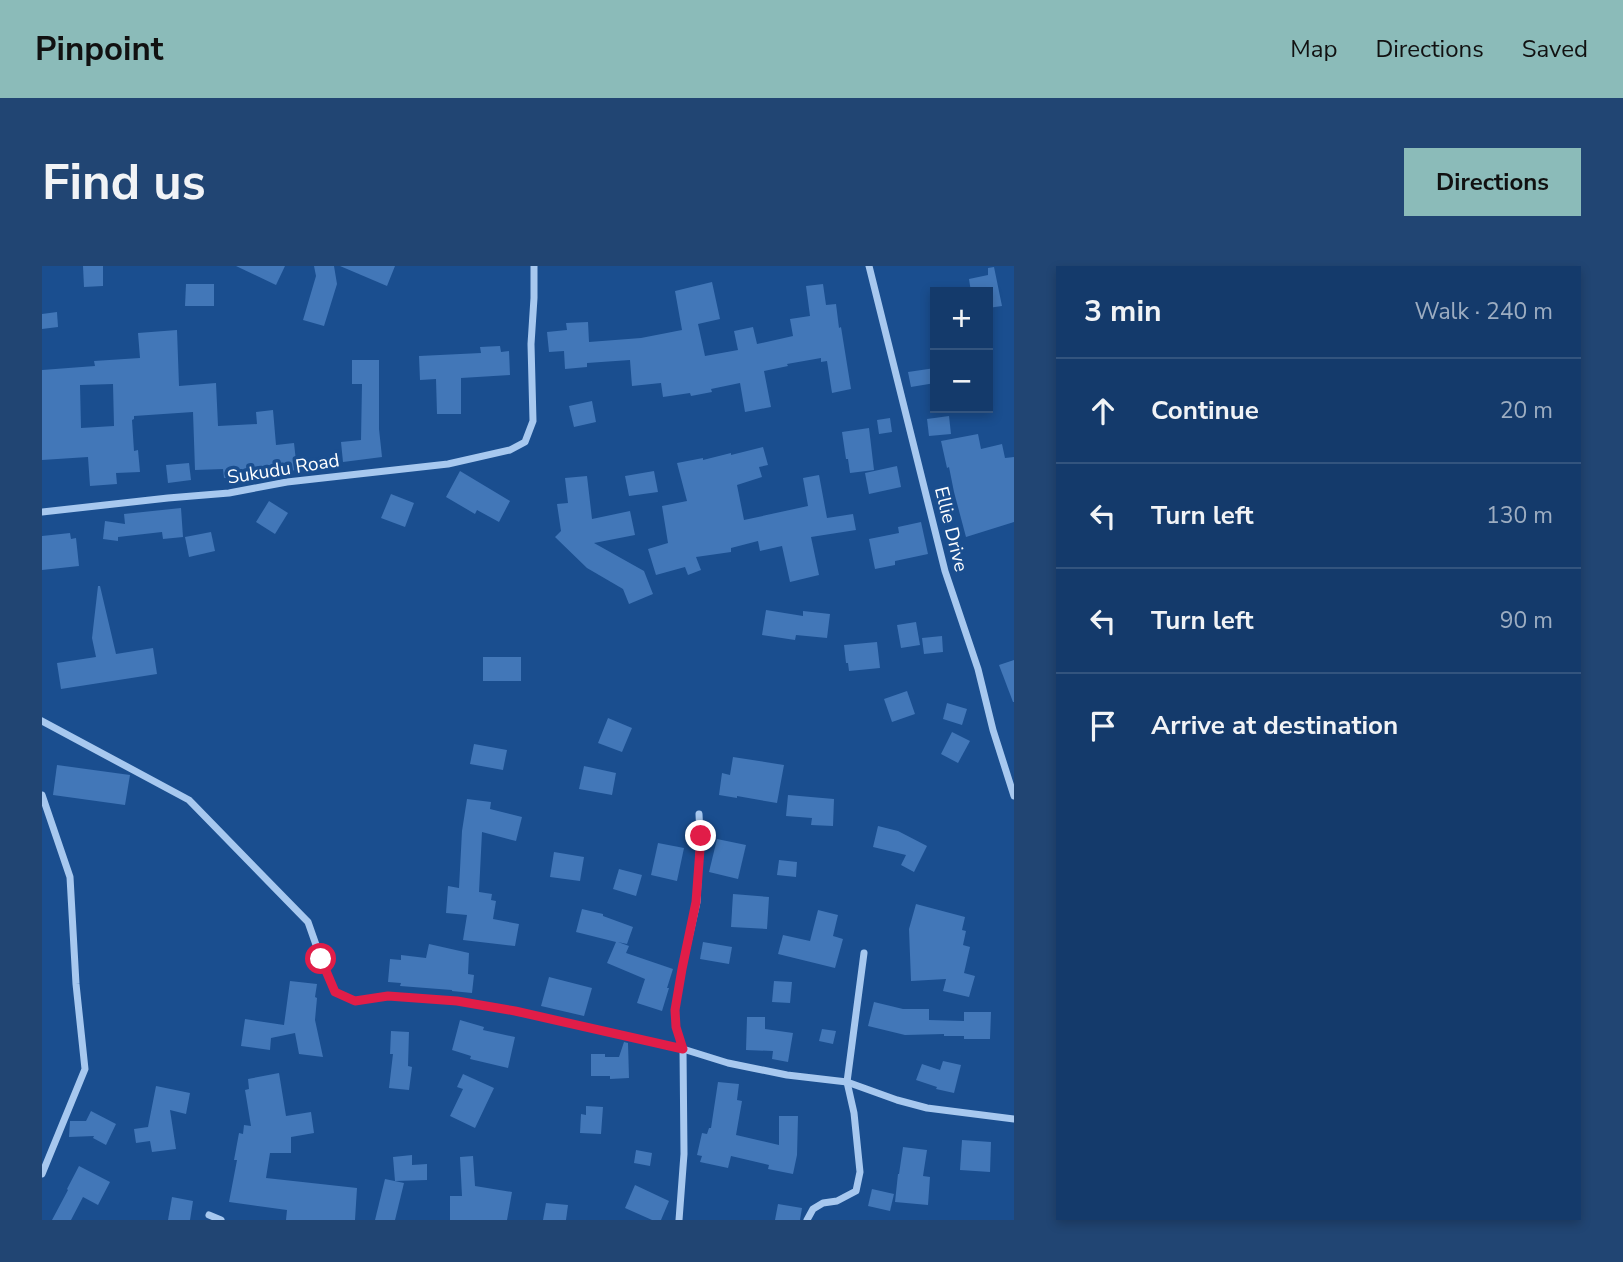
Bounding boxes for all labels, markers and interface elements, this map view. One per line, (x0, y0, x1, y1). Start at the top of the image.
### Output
text: Pinpoint (35, 27, 163, 72)
text: Map (1290, 33, 1337, 65)
text: Directions (1375, 33, 1484, 65)
text: Saved (1522, 33, 1588, 65)
button: Directions (1404, 148, 1581, 216)
text: Find us (42, 149, 206, 216)
map controls (930, 287, 993, 413)
button: + (930, 287, 993, 350)
text: 3 min (1084, 291, 1162, 332)
text: Walk · 240 m (1414, 296, 1553, 327)
button: − (930, 350, 993, 413)
icon: ahead (1084, 392, 1122, 430)
text: Continue (1151, 393, 1259, 428)
text: 20 m (1500, 395, 1553, 426)
street label: Sukudu Road (225, 447, 341, 491)
street label: Ellie Drive (928, 484, 974, 574)
icon: left (1084, 497, 1122, 535)
text: Turn left (1151, 498, 1254, 533)
text: 130 m (1486, 500, 1553, 531)
icon: left (1084, 602, 1122, 640)
text: Turn left (1151, 603, 1254, 638)
text: 90 m (1500, 605, 1553, 636)
icon: arrive (1084, 707, 1122, 745)
text: Arrive at destination (1151, 708, 1398, 743)
route end (685, 820, 716, 851)
route start (305, 943, 336, 974)

